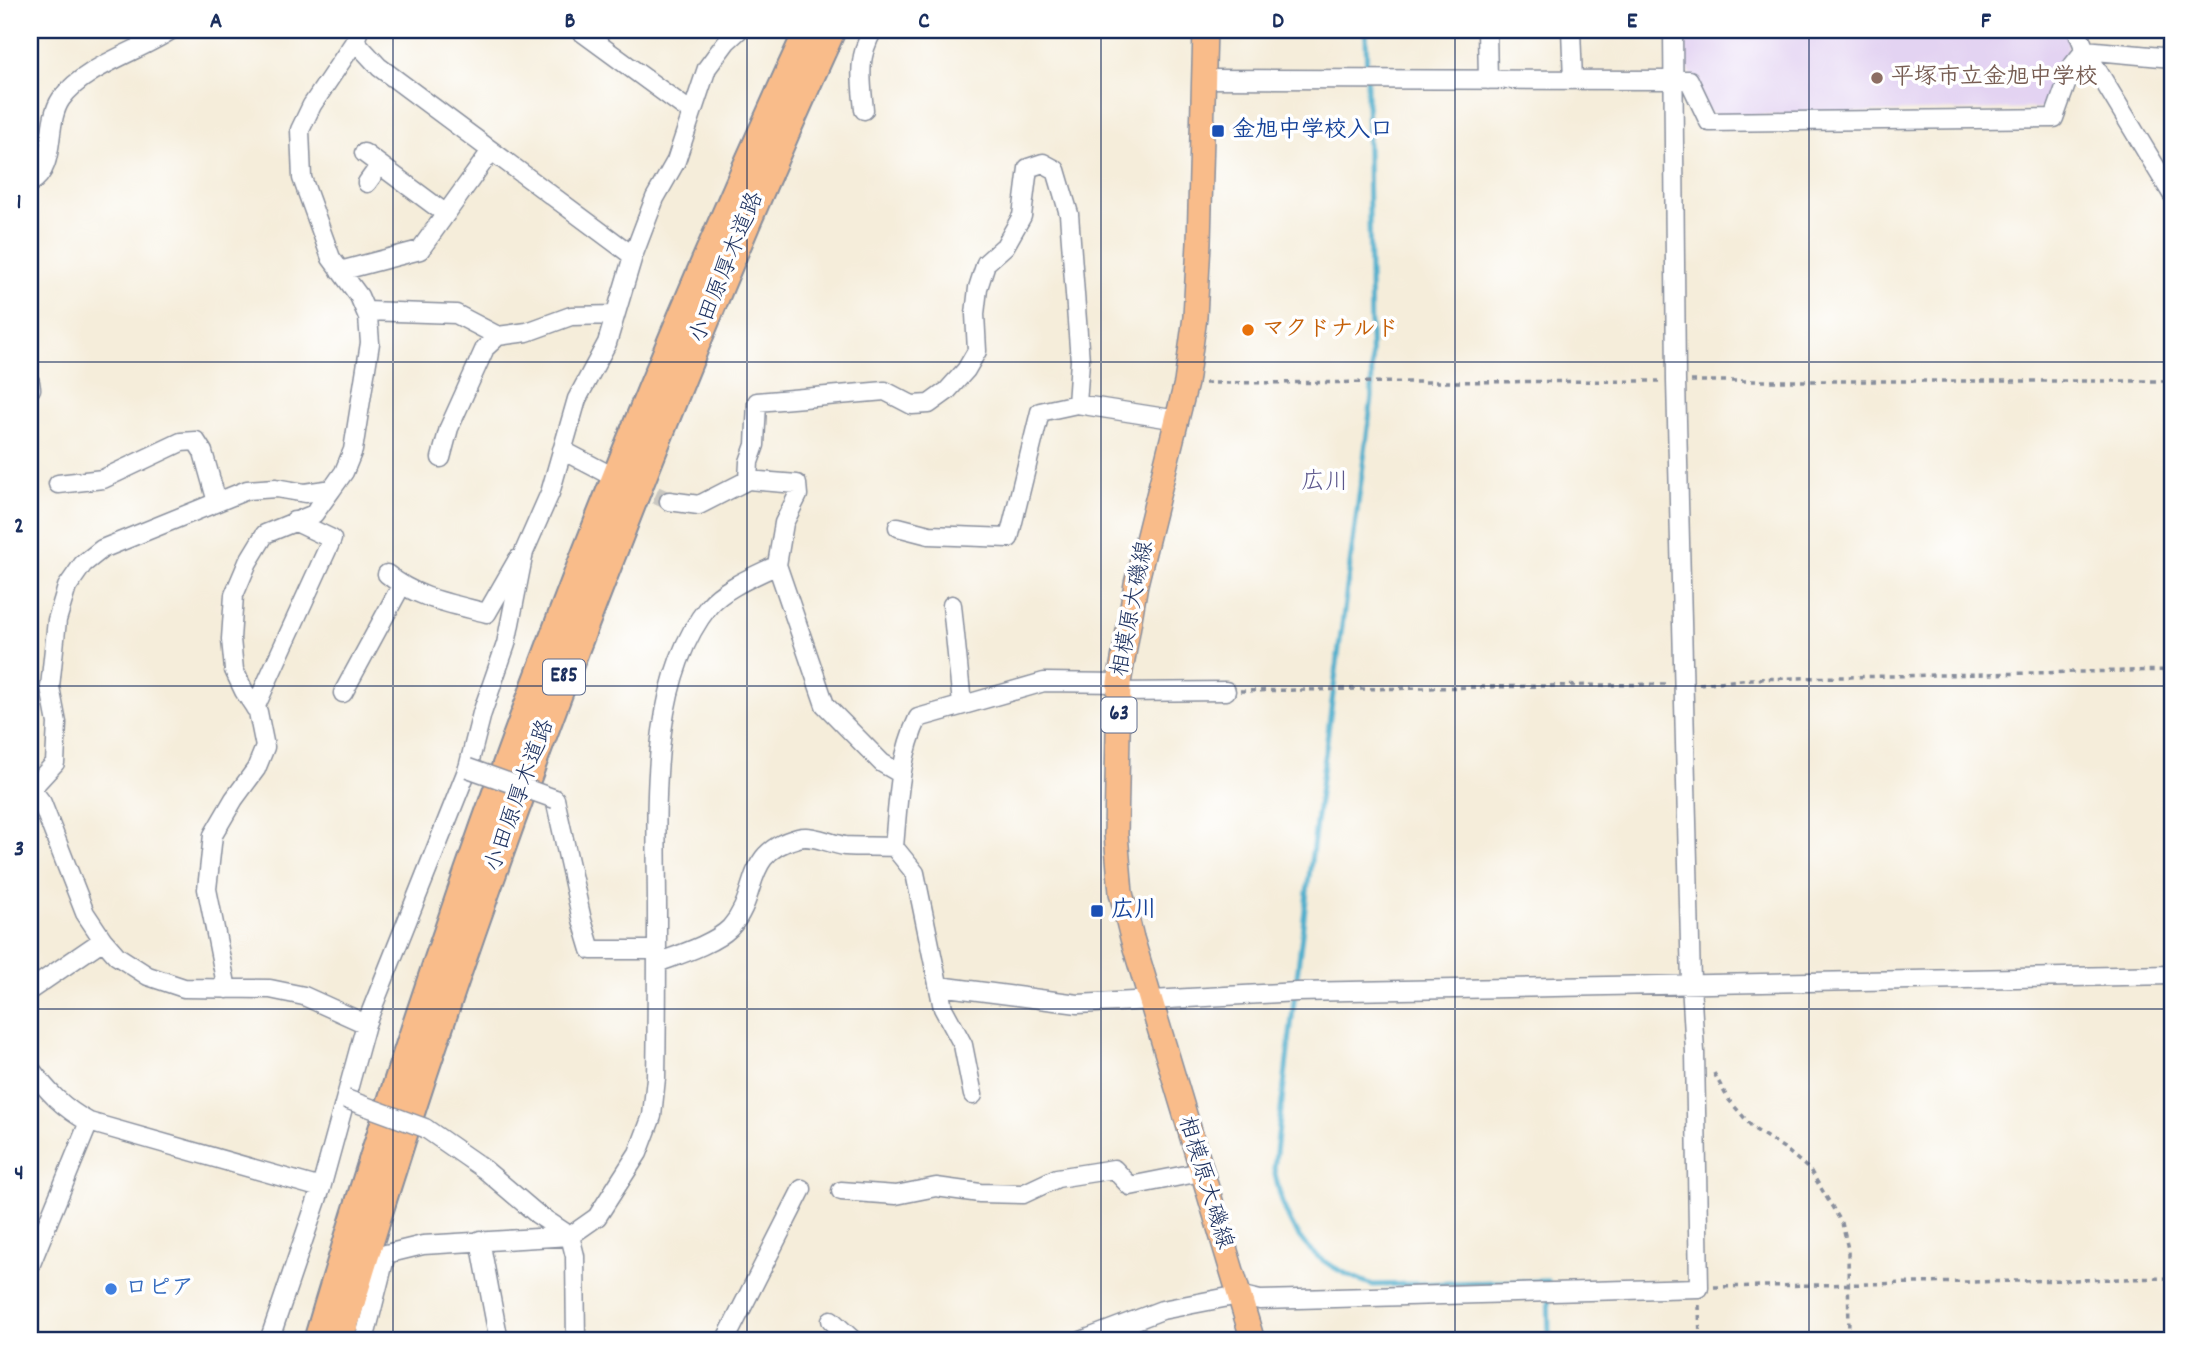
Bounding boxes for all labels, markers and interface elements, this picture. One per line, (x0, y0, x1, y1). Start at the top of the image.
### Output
text: A (210, 6, 222, 39)
text: B (565, 6, 576, 39)
text: C (918, 6, 930, 39)
text: D (1272, 6, 1284, 39)
text: E (1627, 6, 1638, 39)
text: F (1981, 6, 1992, 39)
place label: 平塚市立金旭中学校 (1891, 62, 2098, 95)
marker: 平塚市立金旭中学校 (1869, 70, 1885, 86)
place label: 金旭中学校入口 (1232, 115, 1393, 148)
marker: 金旭中学校入口 (1210, 123, 1226, 139)
text: 1 (16, 187, 22, 220)
street label: 小田原厚木道路 (683, 187, 773, 349)
place label: マクドナルド (1262, 314, 1399, 347)
marker: マクドナルド (1240, 322, 1256, 338)
district label: 広川 (1301, 466, 1349, 500)
text: 2 (14, 511, 24, 544)
street label: 相模原大磯線 (1105, 538, 1163, 680)
road number: E85 (543, 660, 585, 694)
road number: 63 (1102, 698, 1136, 732)
street label: 小田原厚木道路 (478, 715, 564, 877)
text: 3 (14, 834, 24, 867)
place label: 広川 (1111, 895, 1157, 928)
marker: 広川 (1089, 903, 1105, 919)
street label: 相模原大磯線 (1168, 1112, 1240, 1254)
text: 4 (14, 1158, 24, 1191)
place label: ロピア (125, 1273, 194, 1306)
marker: ロピア (103, 1281, 119, 1297)

